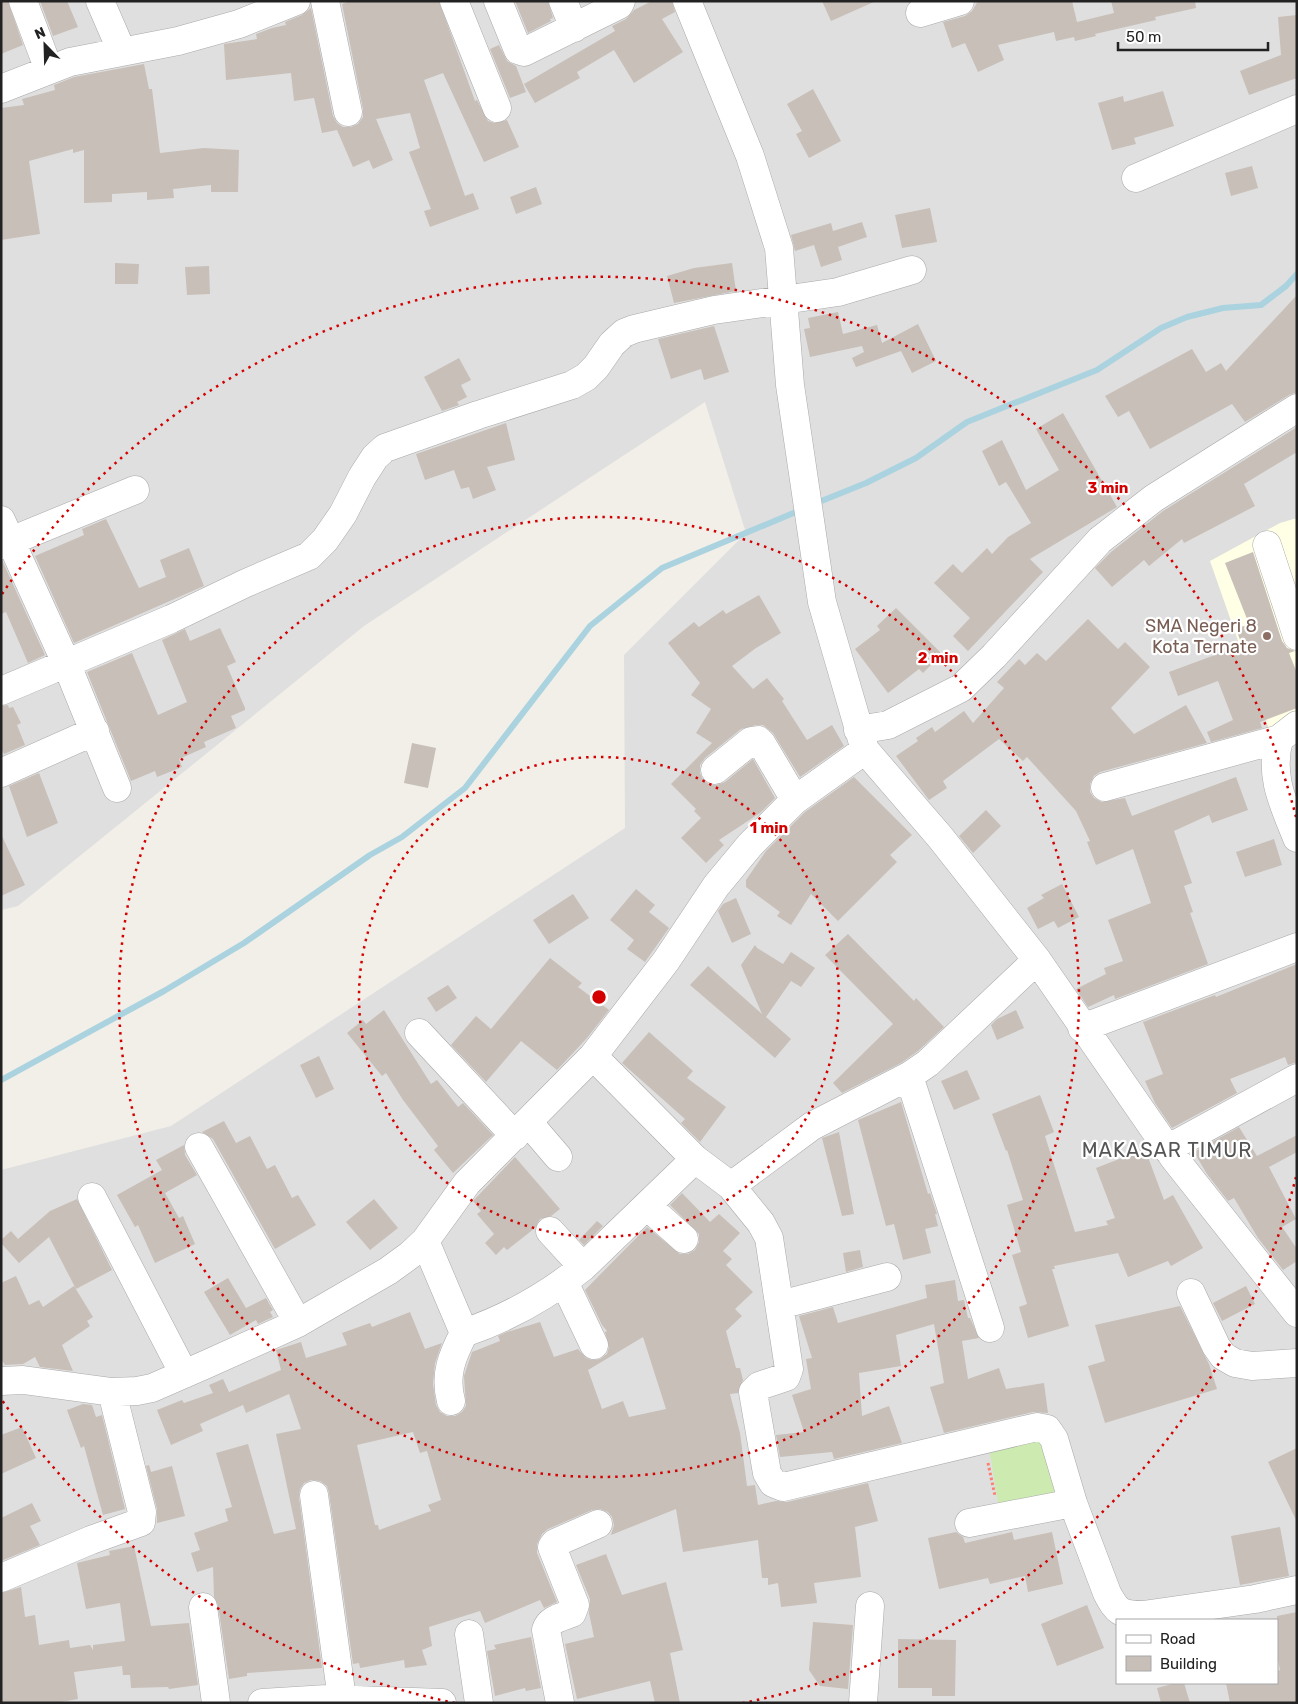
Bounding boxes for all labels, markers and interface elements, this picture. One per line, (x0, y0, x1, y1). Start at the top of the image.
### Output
north arrow (20, 20, 70, 70)
scale bar (1118, 20, 1268, 52)
text: N (32, 24, 48, 43)
text: 50 m (1126, 28, 1161, 46)
text: 3 min (1088, 479, 1128, 497)
place label: SMA Negeri 8 Kota Ternate (1145, 615, 1257, 658)
marker: SMA Negeri 8 Kota Ternate (1261, 630, 1273, 642)
text: 2 min (918, 649, 958, 667)
text: 1 min (750, 819, 788, 837)
centre of rings (590, 988, 608, 1006)
district label: MAKASAR TIMUR (1082, 1138, 1252, 1162)
legend (1116, 1619, 1278, 1684)
text: Road (1160, 1630, 1196, 1648)
text: Building (1160, 1655, 1217, 1673)

